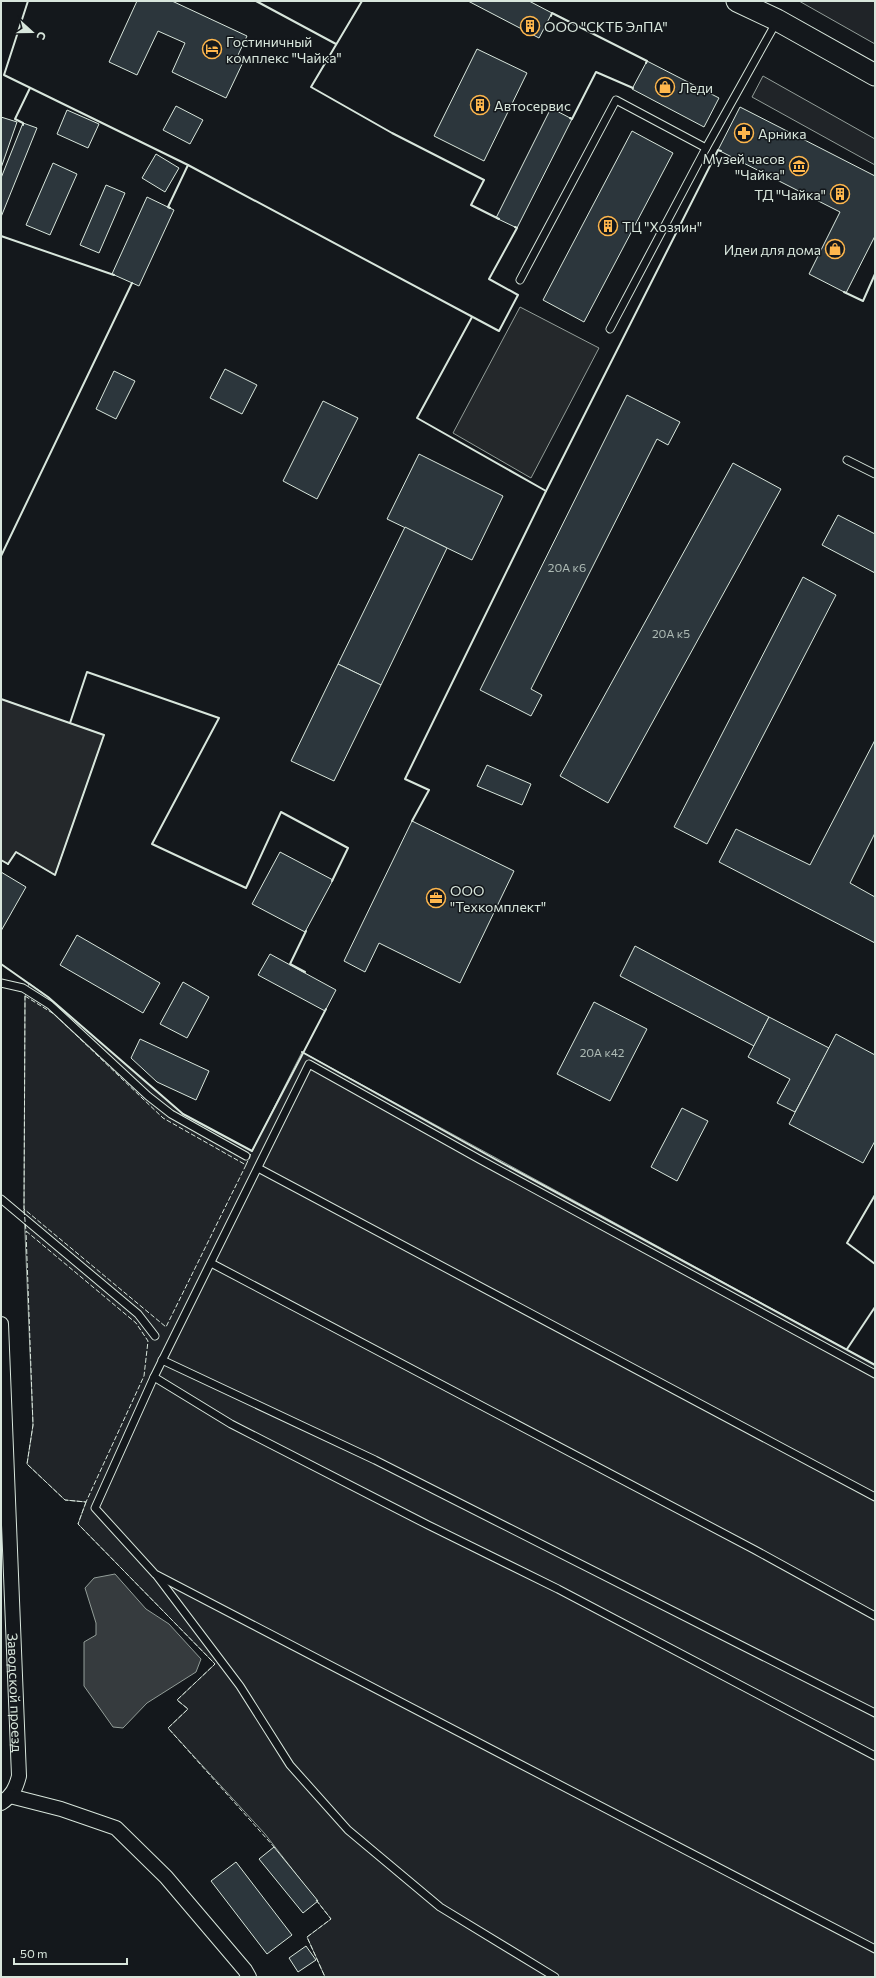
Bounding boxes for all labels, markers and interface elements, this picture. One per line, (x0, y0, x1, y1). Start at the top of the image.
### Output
north arrow (12, 12, 52, 52)
building icon: ООО "СКТБ ЭлПА" (519, 15, 541, 37)
place label: ООО "СКТБ ЭлПА" (544, 18, 668, 35)
text: С (34, 30, 49, 42)
place label: Гостиничный комплекс "Чайка" (226, 33, 342, 66)
hotel icon: Гостиничный комплекс "Чайка" (201, 38, 223, 60)
shop icon: Леди (654, 76, 676, 98)
place label: Леди (679, 79, 713, 96)
building icon: Автосервис (469, 94, 491, 116)
place label: Автосервис (494, 97, 571, 114)
pharmacy icon: Арника (733, 122, 755, 144)
place label: Арника (758, 125, 807, 142)
place label: Музей часов "Чайка" (703, 150, 785, 183)
museum icon: Музей часов "Чайка" (788, 155, 810, 177)
building icon: ТД "Чайка" (829, 183, 851, 205)
place label: ТД "Чайка" (754, 186, 826, 203)
building icon: ТЦ "Хозяин" (597, 215, 619, 237)
place label: ТЦ "Хозяин" (622, 218, 702, 235)
shop icon: Идеи для дома (824, 238, 846, 260)
place label: Идеи для дома (724, 241, 821, 258)
house number: 20А к6 (548, 560, 586, 574)
house number: 20А к5 (652, 626, 690, 640)
place label: ООО "Техкомплект" (450, 882, 546, 915)
office icon: ООО "Техкомплект" (425, 887, 447, 909)
house number: 20А к42 (580, 1045, 625, 1059)
street label: Заводской проезд (5, 1633, 27, 1753)
scale bar (14, 1940, 127, 1966)
text: 50 m (20, 1946, 48, 1960)

